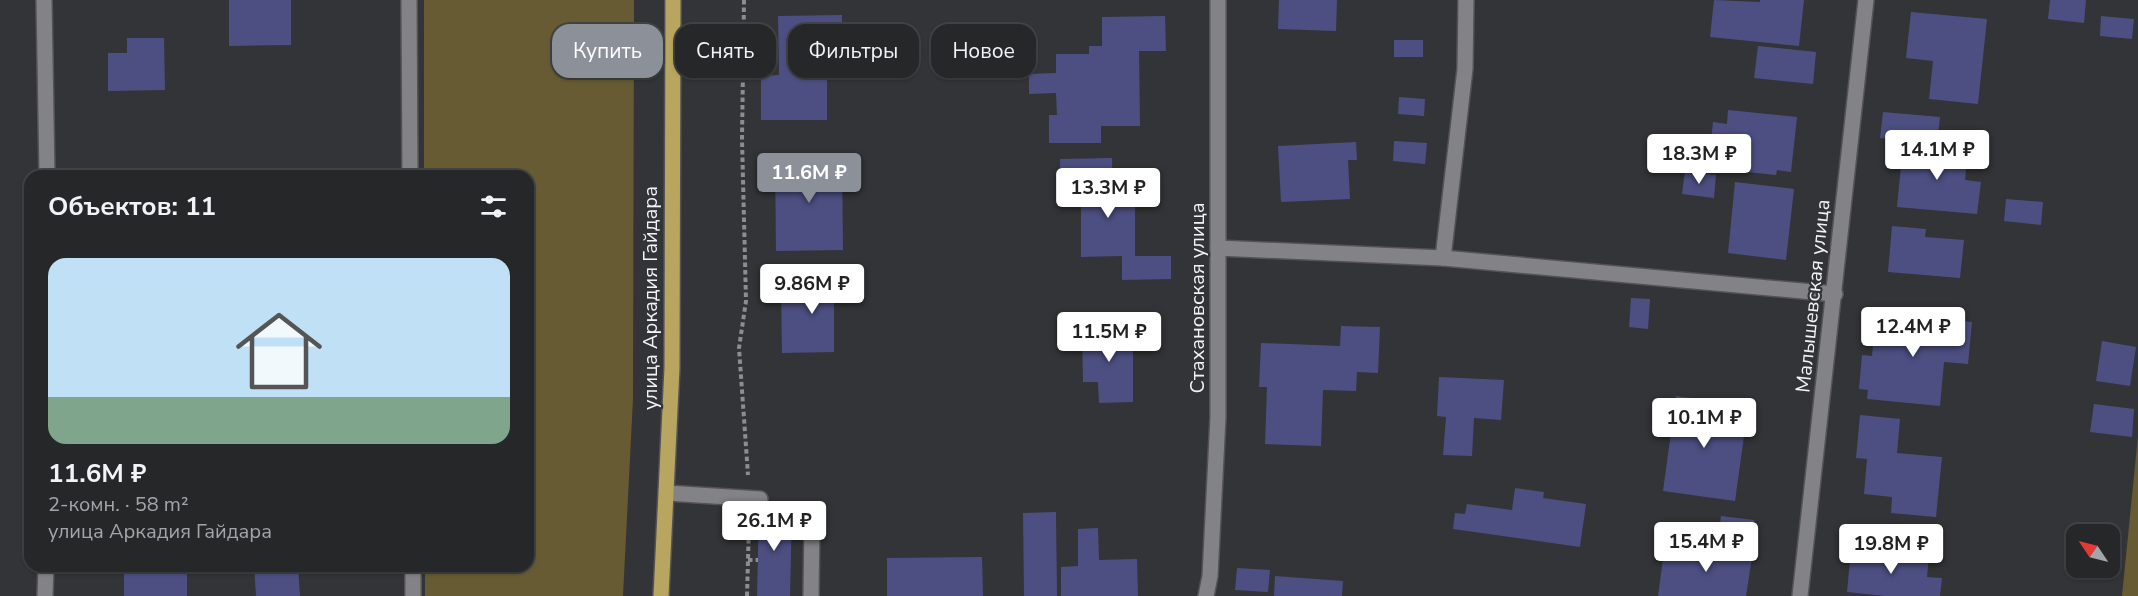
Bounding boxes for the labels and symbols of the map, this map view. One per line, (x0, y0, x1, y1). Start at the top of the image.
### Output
pin: 14.1M ₽ (1882, 130, 1992, 181)
pin: 18.3M ₽ (1644, 134, 1754, 185)
pin: 11.6M ₽ (754, 153, 864, 204)
pin: 13.3M ₽ (1053, 168, 1163, 219)
street label: улица Аркадия Гайдара (637, 186, 664, 410)
street label: Малышевская улица (1789, 198, 1837, 394)
street label: Стахановская улица (1184, 203, 1211, 393)
pin: 9.86M ₽ (757, 264, 867, 315)
pin: 12.4M ₽ (1858, 307, 1968, 358)
pin: 11.5M ₽ (1054, 312, 1164, 363)
pin: 10.1M ₽ (1649, 398, 1759, 449)
pin: 26.1M ₽ (719, 501, 829, 552)
pin: 15.4M ₽ (1651, 522, 1761, 573)
pin: 19.8M ₽ (1836, 524, 1946, 575)
north arrow (2066, 524, 2120, 578)

